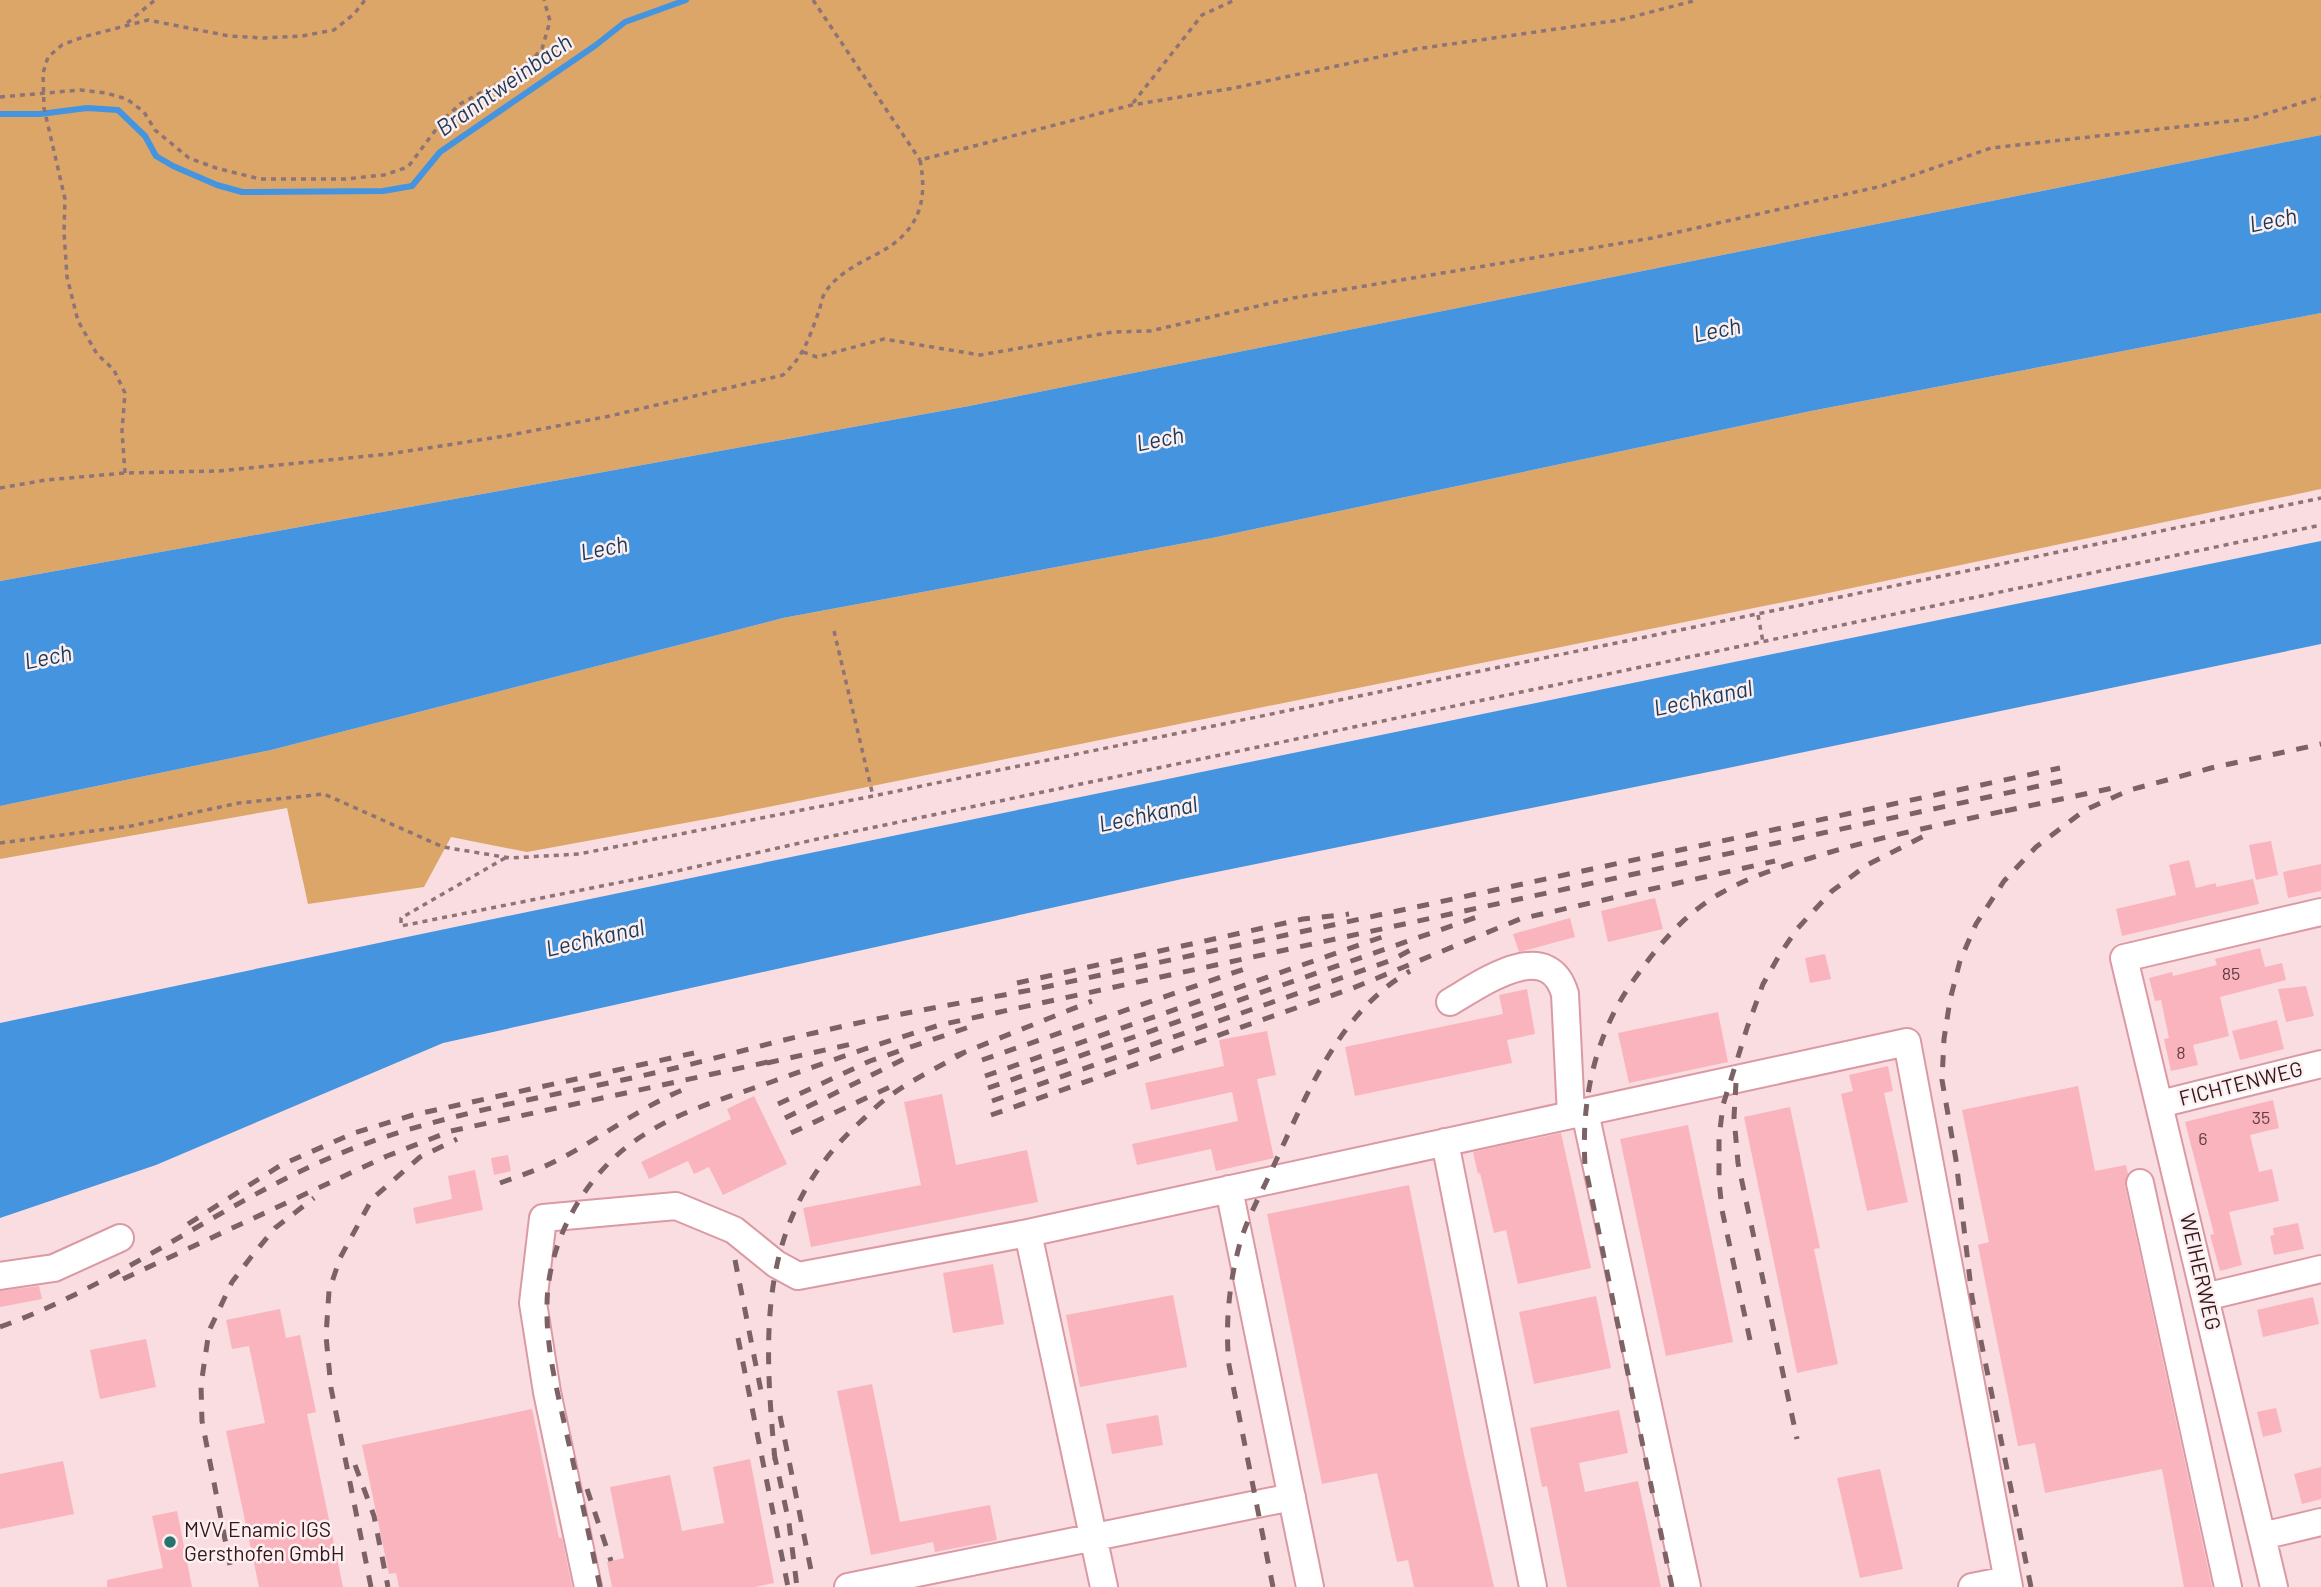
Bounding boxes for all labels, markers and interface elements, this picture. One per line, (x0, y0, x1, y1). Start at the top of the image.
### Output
water label: Branntweinbach (430, 27, 577, 141)
water label: Lech (2246, 201, 2299, 237)
water label: Lech (1690, 311, 1743, 347)
water label: Lech (1133, 420, 1186, 456)
water label: Lech (577, 529, 630, 565)
water label: Lech (21, 638, 74, 674)
water label: Lechkanal (1651, 673, 1755, 721)
water label: Lechkanal (1096, 789, 1200, 837)
water label: Lechkanal (543, 912, 647, 962)
house number: 85 (2222, 962, 2240, 984)
house number: 8 (2176, 1041, 2186, 1063)
street label: FICHTENWEG (2176, 1055, 2305, 1110)
house number: 35 (2252, 1106, 2270, 1128)
house number: 6 (2198, 1127, 2208, 1149)
street label: WEIHERWEG (2176, 1211, 2227, 1332)
place label: MVV Enamic IGS Gersthofen GmbH (184, 1516, 344, 1565)
marker: MVV Enamic IGS Gersthofen GmbH (162, 1534, 178, 1550)

